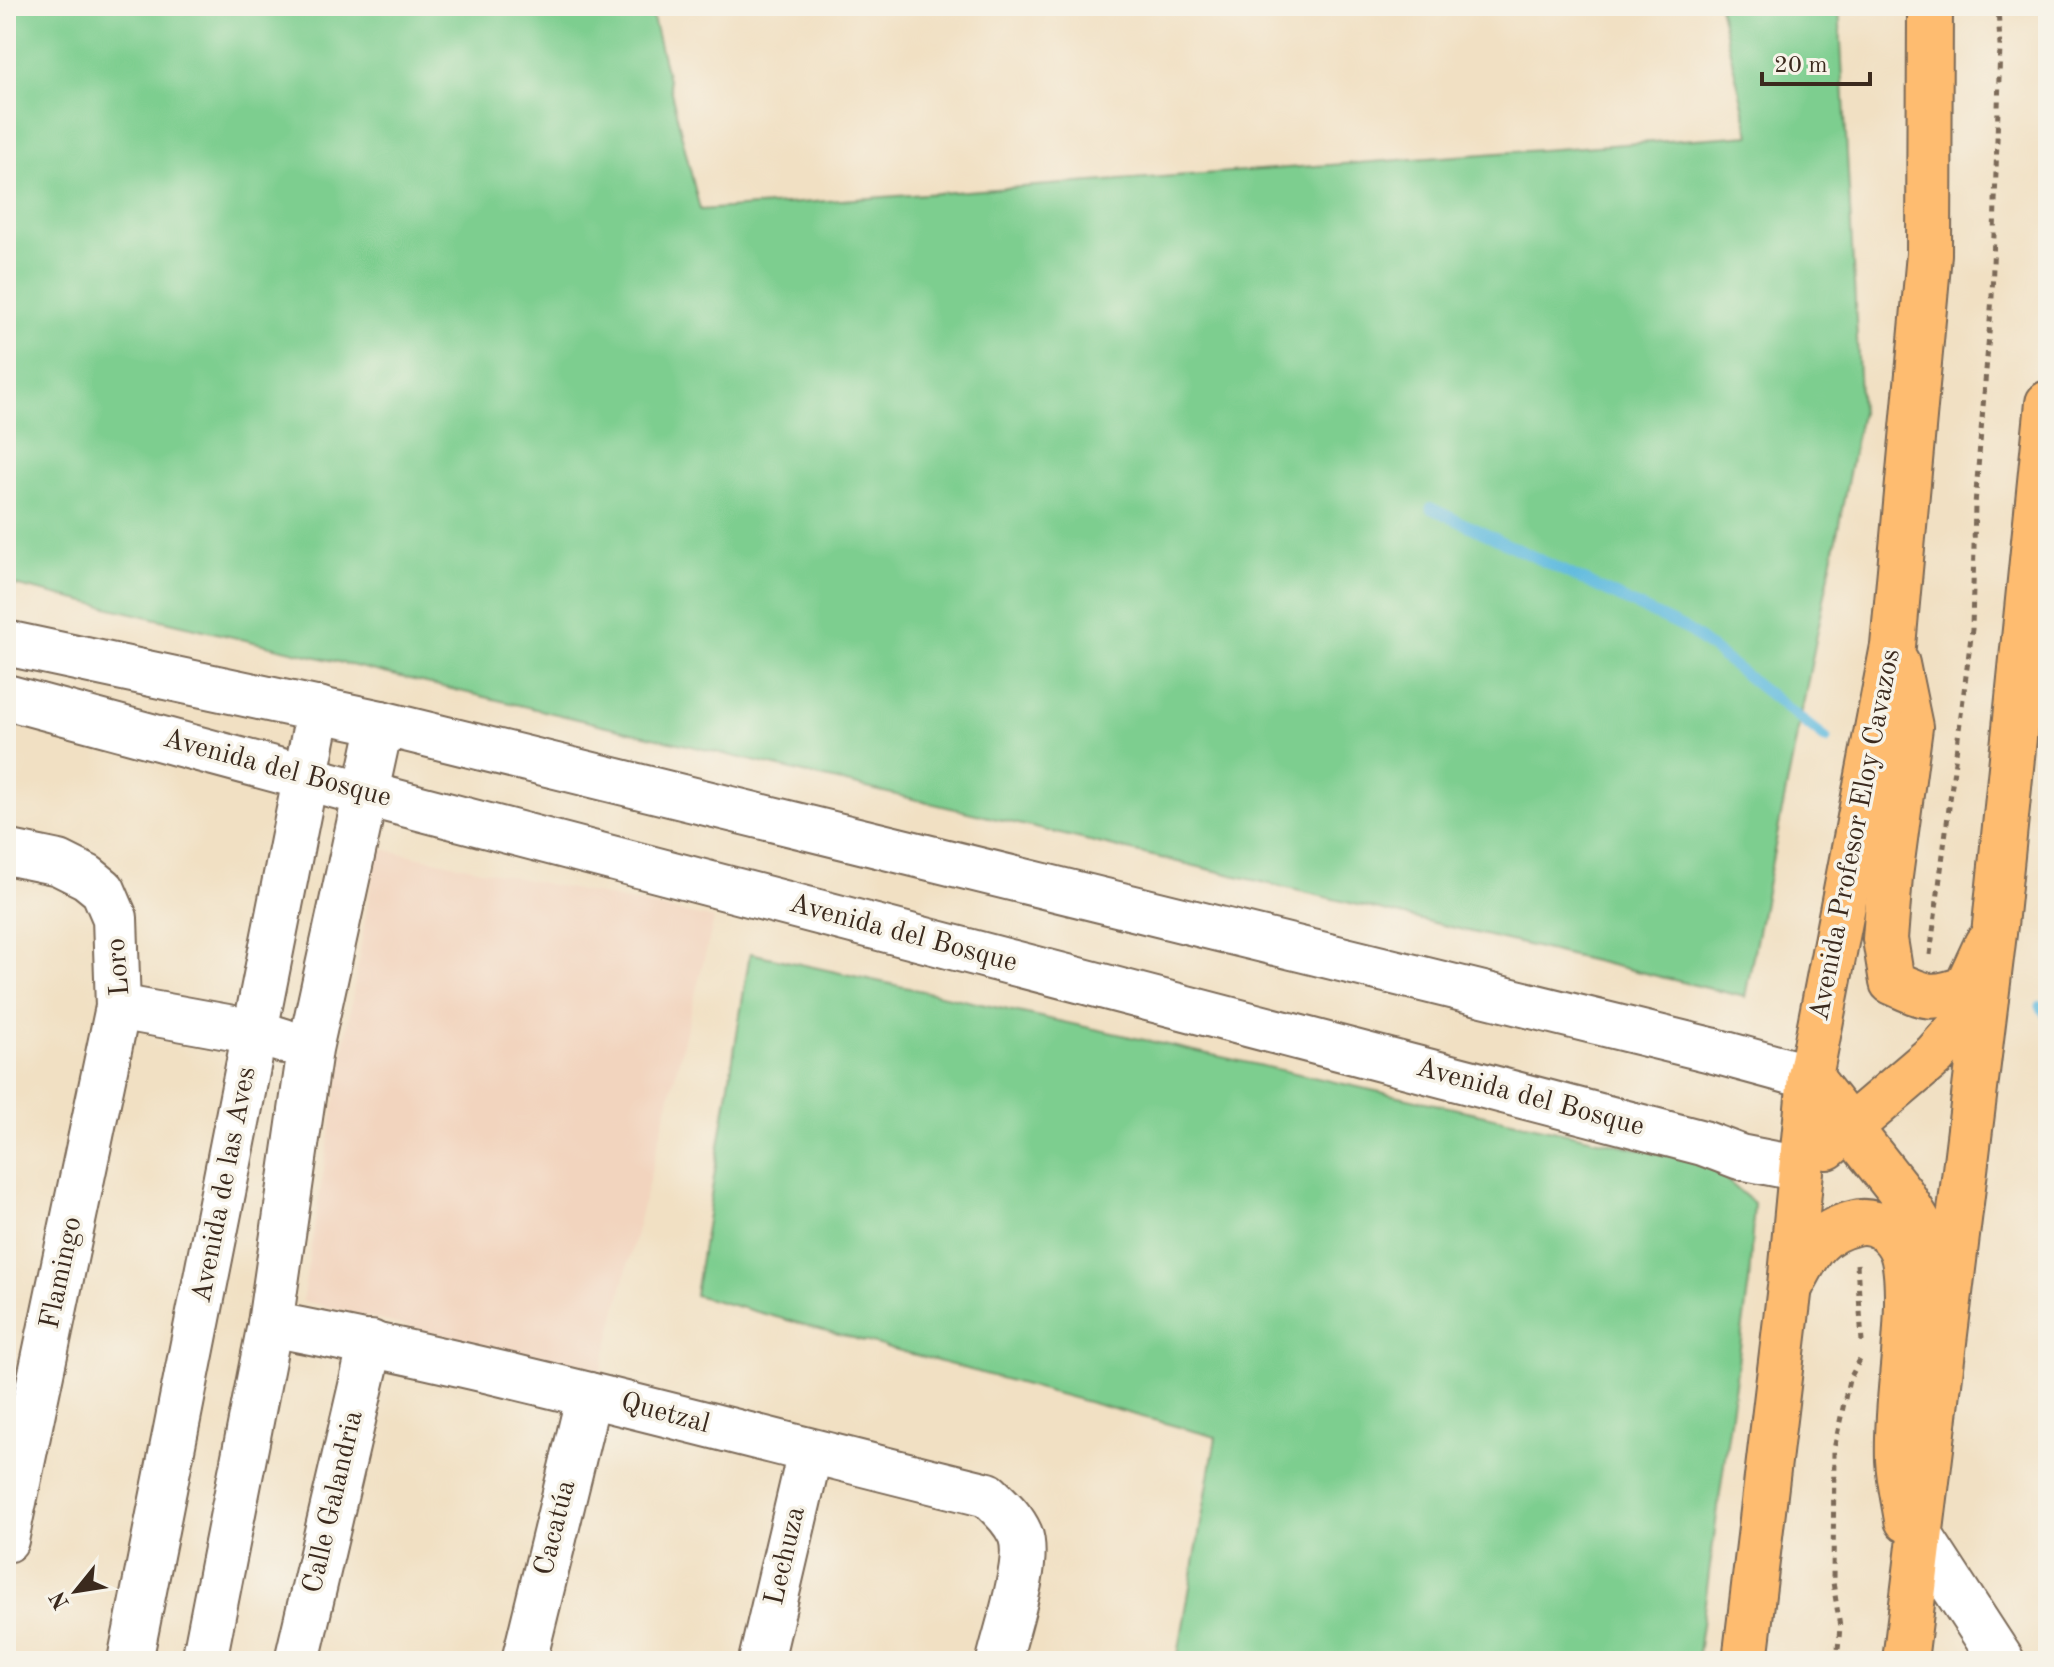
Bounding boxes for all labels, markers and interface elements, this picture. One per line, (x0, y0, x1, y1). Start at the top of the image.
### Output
scale bar (1762, 36, 1870, 86)
text: 20 m (1774, 54, 1828, 78)
street label: Avenida Profesor Eloy Cavazos (1806, 647, 1906, 1023)
street label: Avenida del Bosque (160, 725, 394, 813)
street label: Avenida del Bosque (786, 890, 1020, 978)
street label: Loro (103, 937, 135, 997)
street label: Avenida del Bosque (1413, 1054, 1647, 1142)
street label: Avenida de las Aves (188, 1065, 262, 1305)
street label: Flamingo (36, 1214, 88, 1332)
street label: Quetzal (617, 1389, 713, 1439)
street label: Calle Galandria (299, 1408, 369, 1596)
street label: Cacatúa (531, 1477, 581, 1579)
street label: Lechuza (761, 1504, 811, 1608)
north arrow (36, 1551, 116, 1631)
text: N (47, 1587, 74, 1613)

